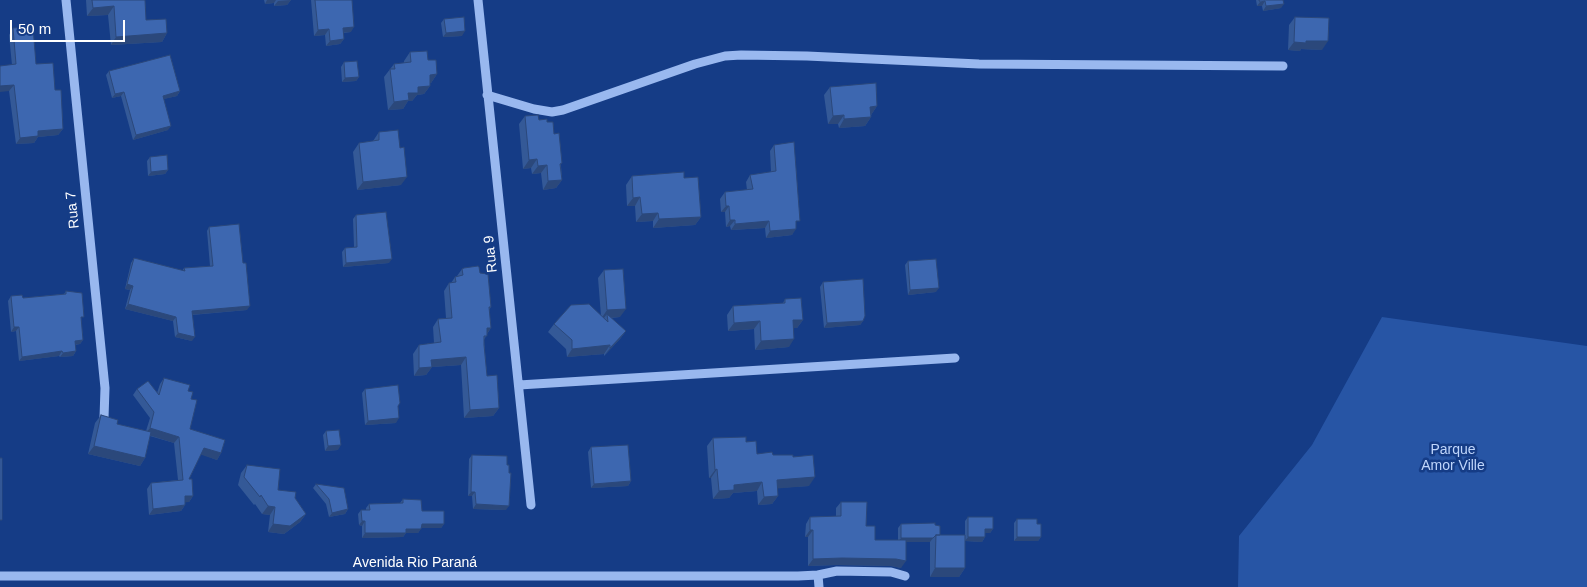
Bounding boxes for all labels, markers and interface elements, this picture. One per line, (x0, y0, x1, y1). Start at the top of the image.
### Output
scale bar (12, 10, 128, 42)
text: 50 m (18, 20, 51, 37)
street label: Rua 7 (63, 191, 83, 229)
street label: Rua 9 (481, 235, 501, 273)
park label: Parque Amor Ville (1421, 442, 1485, 474)
street label: Avenida Rio Paraná (353, 555, 477, 571)

